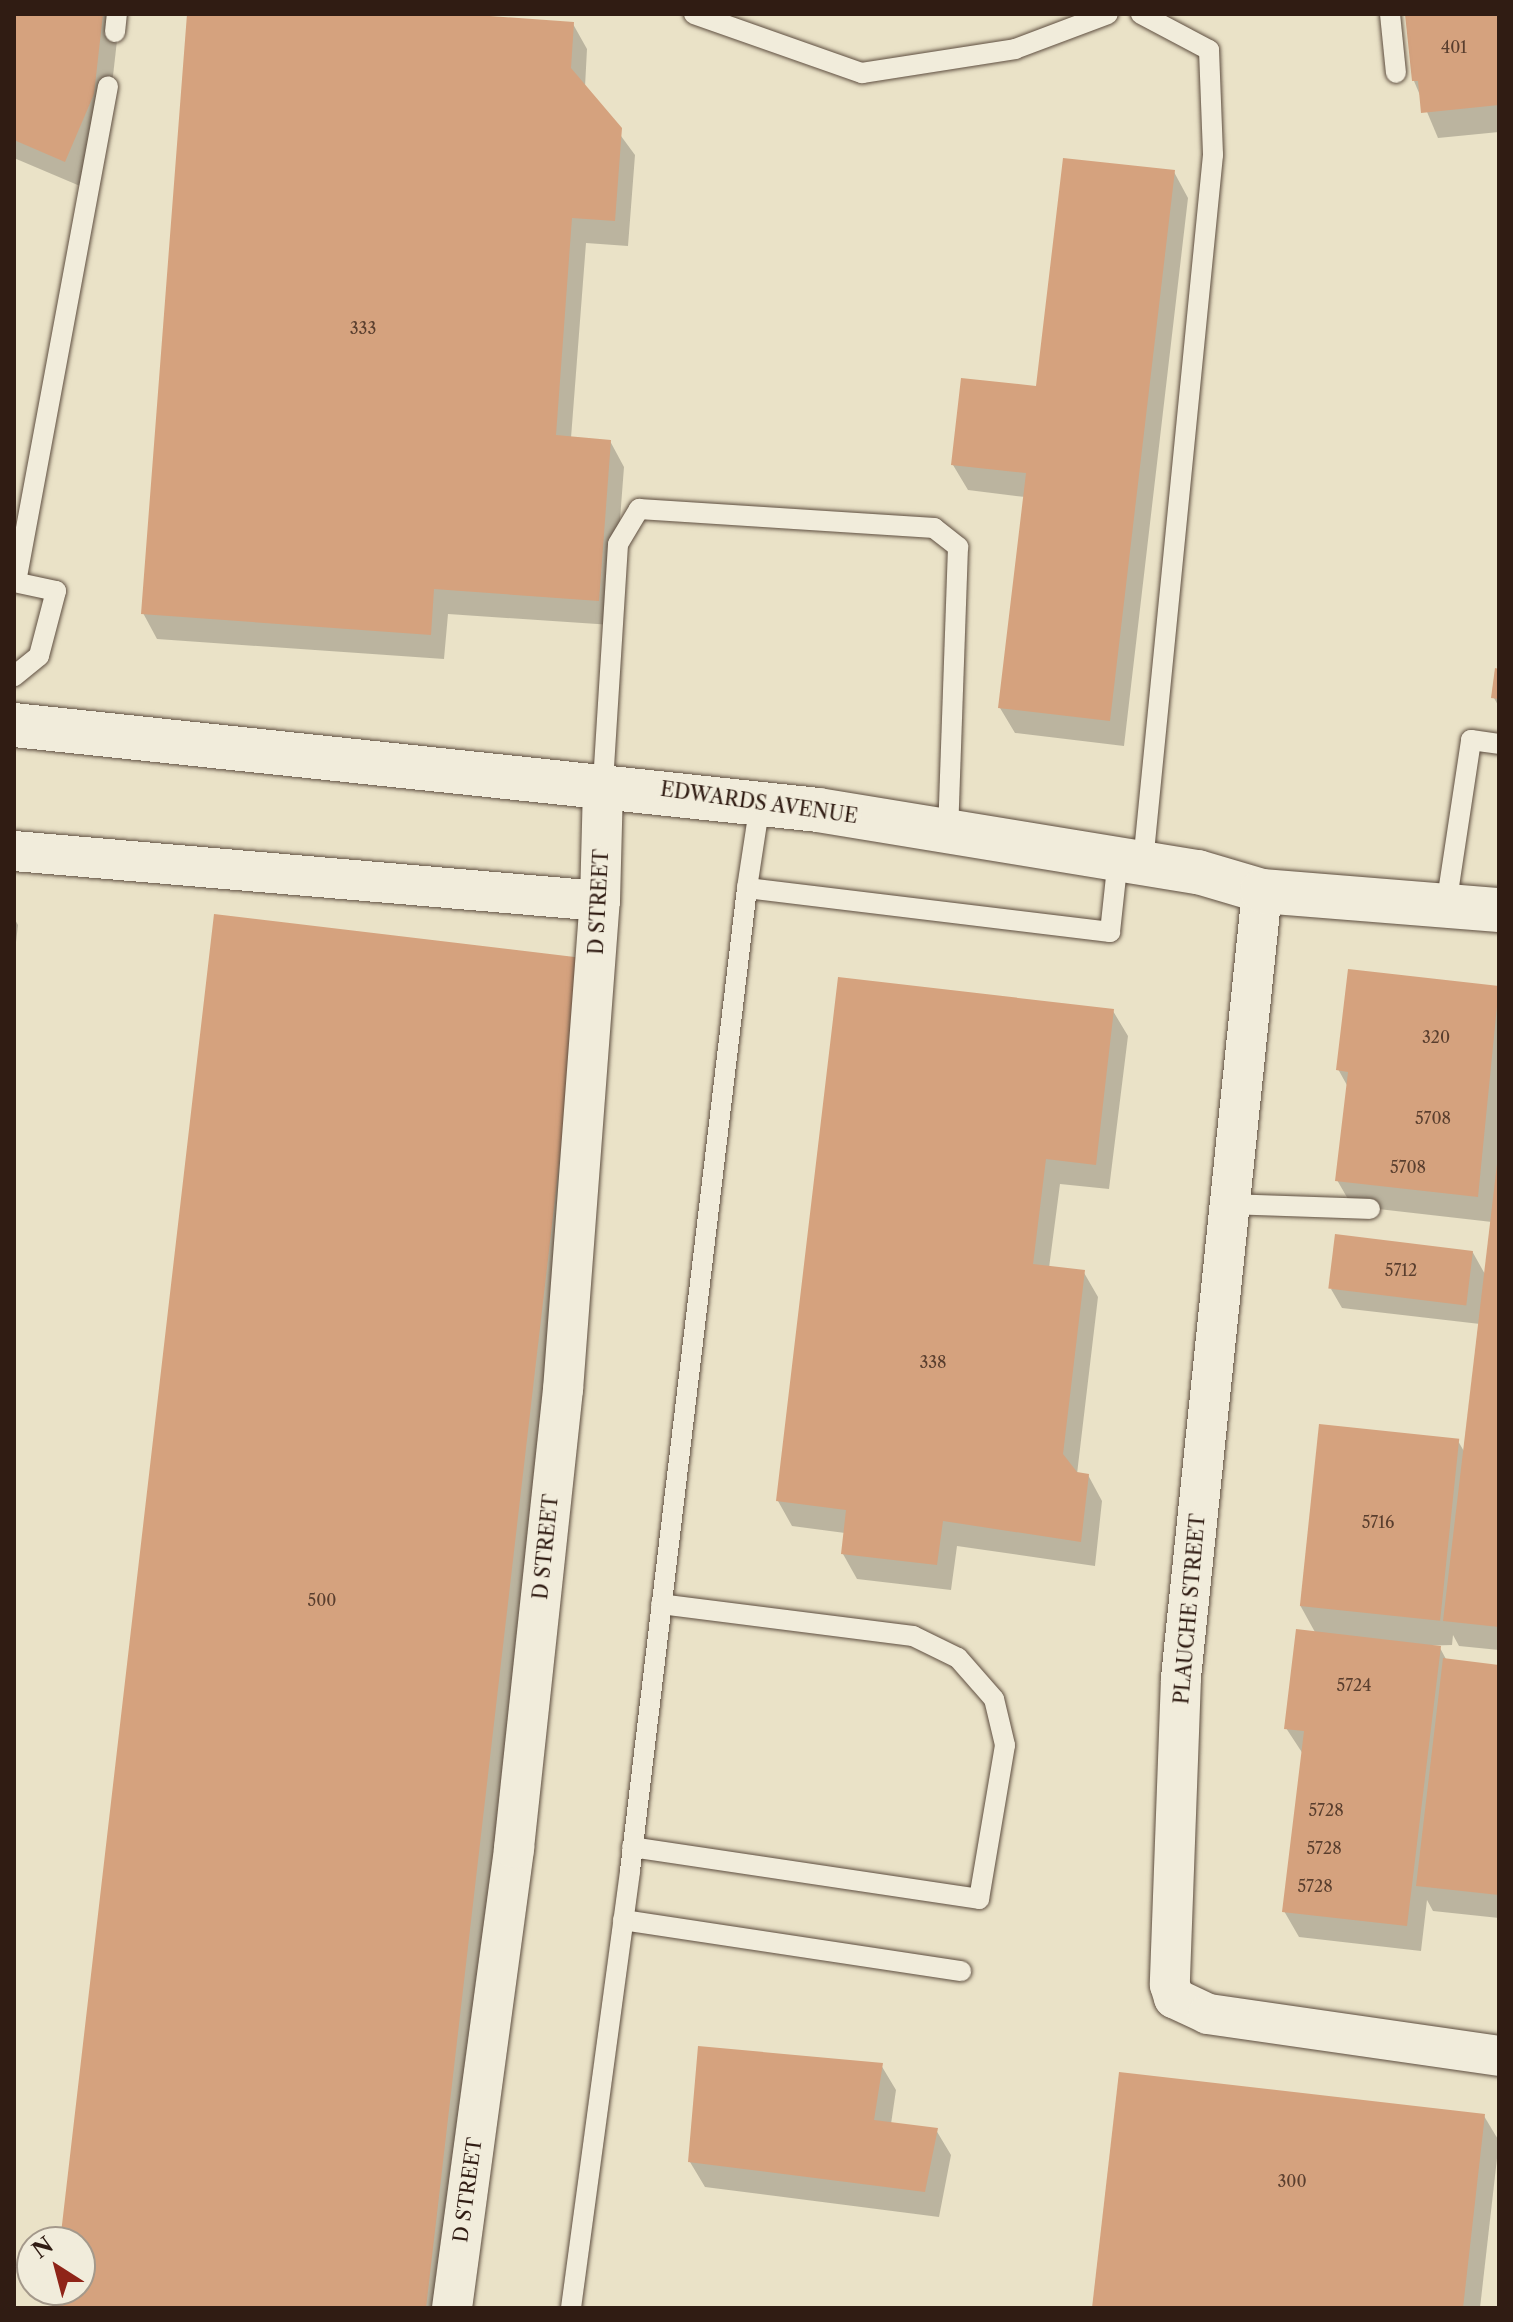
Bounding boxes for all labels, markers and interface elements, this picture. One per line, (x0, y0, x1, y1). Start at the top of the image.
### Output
house number: 401 (1441, 37, 1467, 57)
house number: 333 (350, 318, 376, 338)
street label: EDWARDS AVENUE (658, 777, 860, 829)
street label: D STREET (584, 849, 614, 955)
house number: 320 (1422, 1027, 1450, 1047)
house number: 5708 (1415, 1108, 1451, 1128)
house number: 5708 (1390, 1157, 1426, 1177)
house number: 5712 (1385, 1260, 1417, 1280)
house number: 338 (919, 1352, 947, 1372)
street label: D STREET (529, 1493, 563, 1601)
house number: 5716 (1362, 1512, 1394, 1532)
street label: PLAUCHE STREET (1170, 1513, 1210, 1705)
house number: 500 (308, 1590, 336, 1610)
house number: 5724 (1336, 1675, 1372, 1695)
house number: 5728 (1308, 1800, 1344, 1820)
house number: 5728 (1306, 1838, 1342, 1858)
house number: 5728 (1297, 1876, 1333, 1896)
street label: D STREET (449, 2136, 487, 2244)
house number: 300 (1277, 2171, 1307, 2191)
north arrow (16, 2226, 96, 2306)
text: N (27, 2231, 58, 2264)

